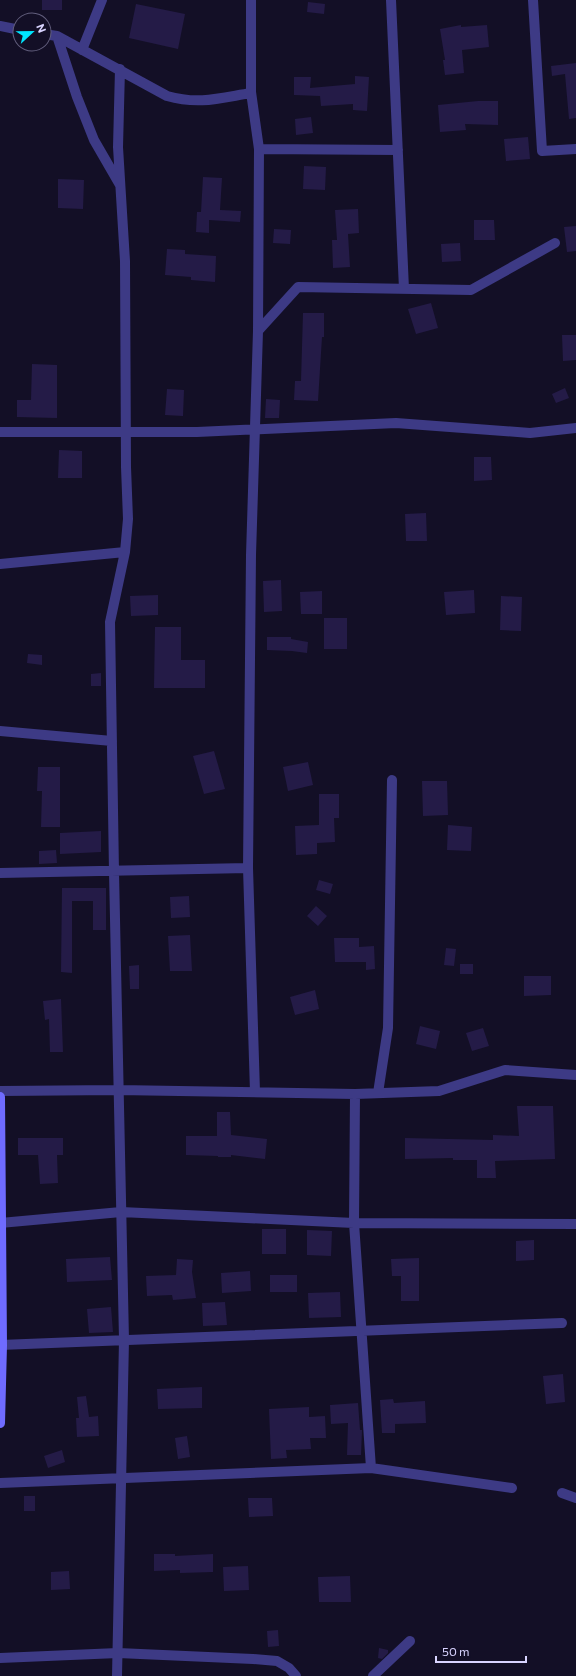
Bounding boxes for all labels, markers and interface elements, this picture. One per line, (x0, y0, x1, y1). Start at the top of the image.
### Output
north arrow (12, 12, 52, 52)
text: N (34, 22, 49, 34)
scale bar (436, 1638, 526, 1664)
text: 50 m (442, 1644, 470, 1658)

